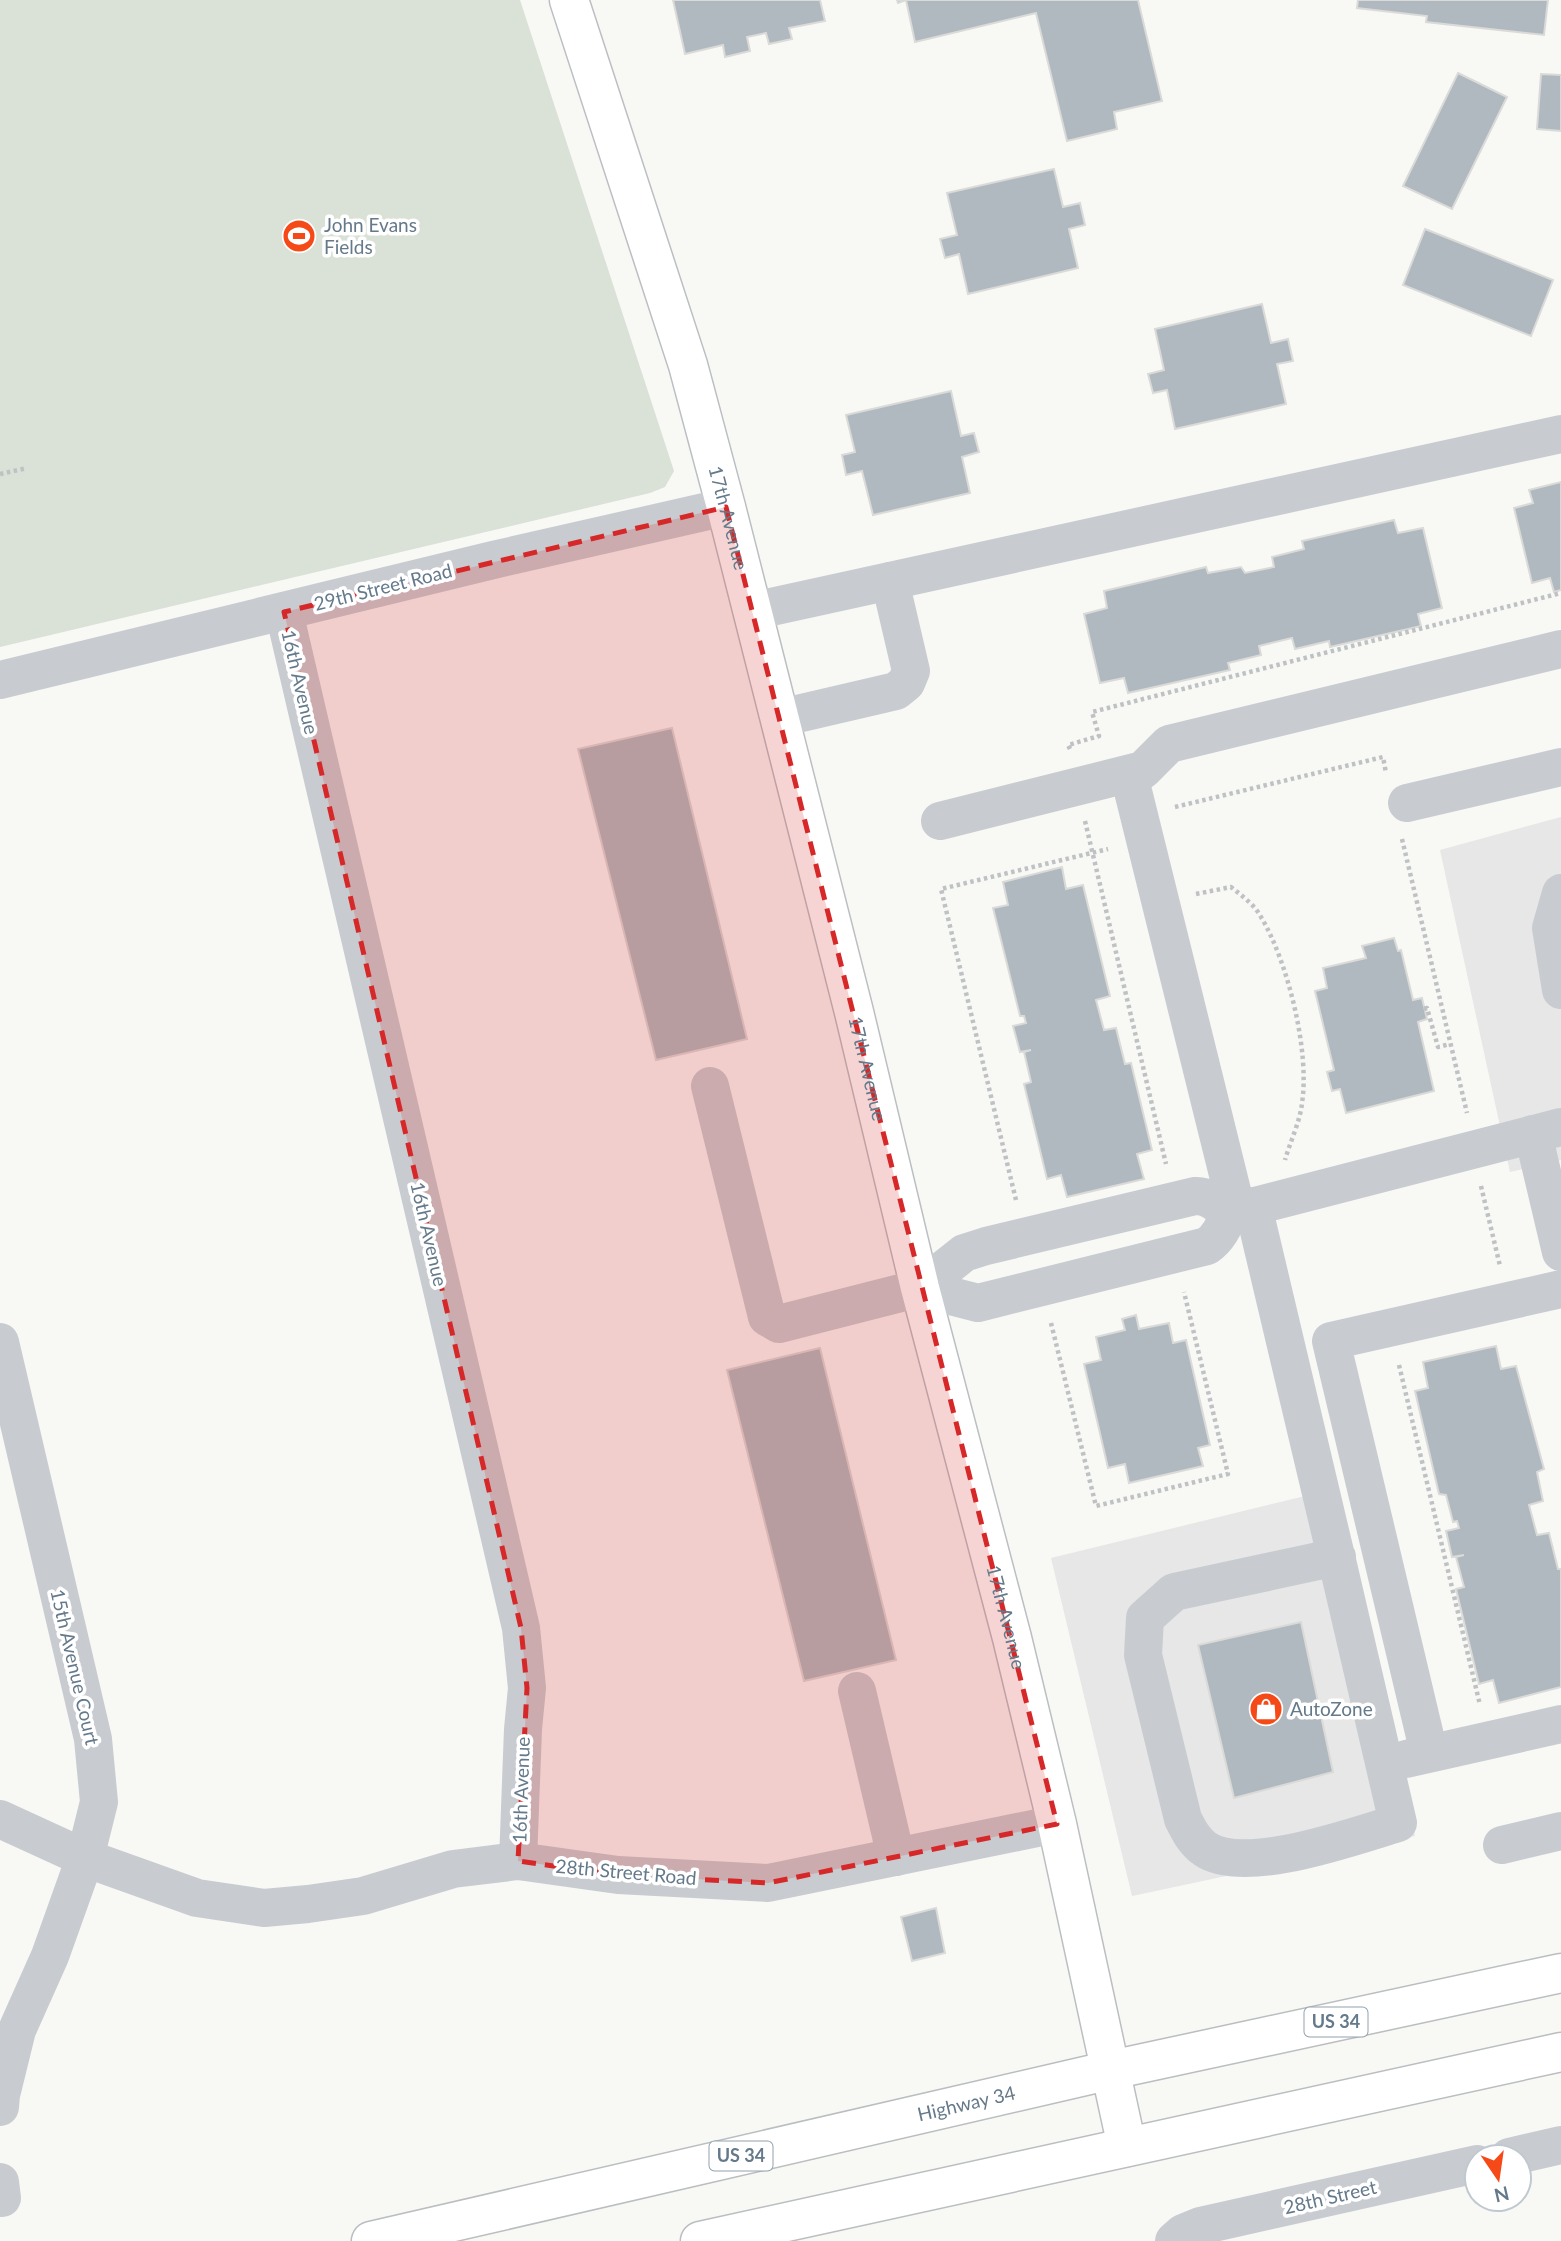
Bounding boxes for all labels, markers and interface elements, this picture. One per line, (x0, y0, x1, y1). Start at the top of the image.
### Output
place label: John Evans Fields (324, 213, 417, 258)
sports icon: John Evans Fields (280, 217, 318, 255)
street label: 17th Avenue (704, 463, 753, 572)
street label: 29th Street Road (312, 558, 454, 615)
street label: 16th Avenue (277, 627, 324, 736)
street label: 17th Avenue (844, 1014, 892, 1123)
street label: 16th Avenue (406, 1179, 453, 1288)
street label: 17th Avenue (982, 1563, 1031, 1671)
street label: 15th Avenue Court (46, 1587, 105, 1747)
shop icon: AutoZone (1247, 1690, 1285, 1728)
place label: AutoZone (1290, 1697, 1373, 1720)
street label: 16th Avenue (507, 1736, 534, 1844)
street label: 28th Street Road (555, 1854, 697, 1889)
road number: US 34 (1304, 2008, 1368, 2036)
street label: Highway 34 (915, 2081, 1017, 2125)
road number: US 34 (710, 2142, 772, 2170)
north arrow (1463, 2143, 1533, 2213)
street label: 28th Street (1281, 2175, 1379, 2218)
text: N (1492, 2182, 1512, 2208)

